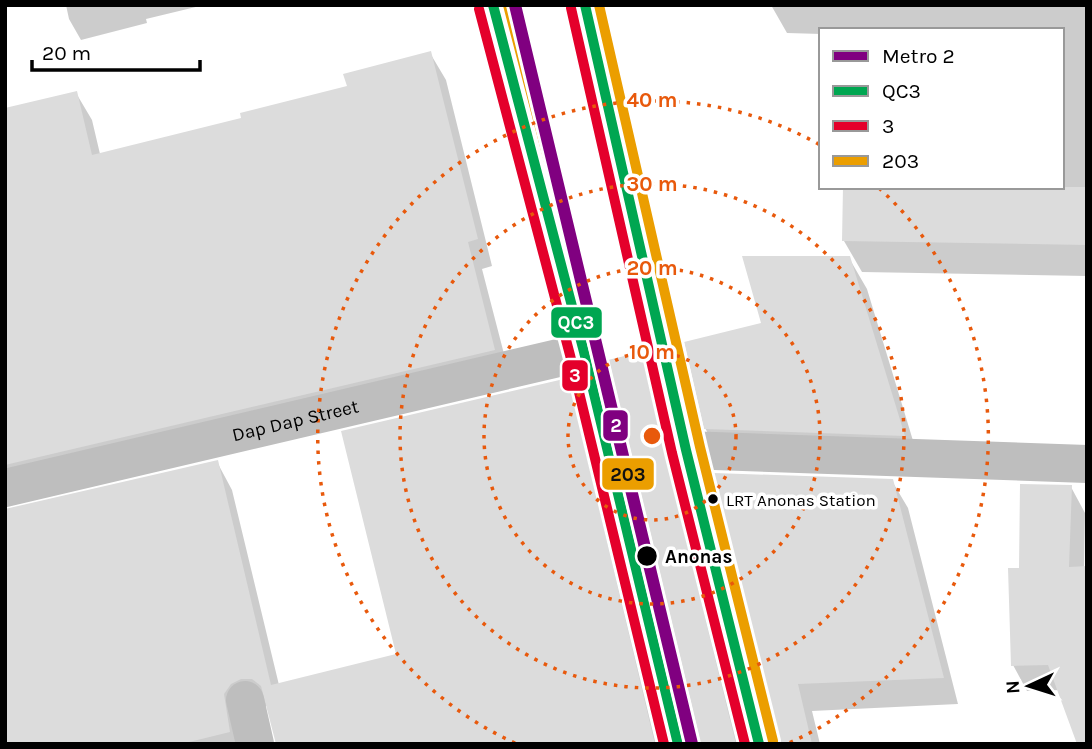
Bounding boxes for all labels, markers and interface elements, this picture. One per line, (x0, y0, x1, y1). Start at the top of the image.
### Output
scale bar (32, 28, 200, 72)
legend (819, 28, 1064, 189)
text: 20 m (42, 41, 91, 65)
text: Metro 2 (882, 44, 955, 68)
text: QC3 (882, 79, 921, 103)
text: 40 m (626, 88, 678, 112)
text: 3 (882, 114, 894, 138)
text: 203 (882, 149, 919, 173)
text: 30 m (626, 172, 678, 196)
text: 20 m (626, 256, 678, 280)
line badge: QC3 (550, 306, 603, 339)
text: QC3 (558, 312, 594, 334)
text: 10 m (629, 340, 675, 364)
line badge: 3 (561, 359, 589, 392)
text: 3 (569, 365, 581, 387)
street label: Dap Dap Street (230, 395, 361, 446)
line badge: 2 (602, 409, 629, 442)
text: 2 (610, 415, 622, 437)
centre of rings (640, 424, 664, 448)
line badge: 203 (601, 457, 655, 491)
text: 203 (610, 464, 646, 486)
place label: LRT Anonas Station (726, 490, 876, 510)
marker: LRT Anonas Station (706, 492, 720, 506)
marker: Anonas (635, 544, 659, 568)
place label: Anonas (665, 546, 732, 568)
north arrow (994, 651, 1064, 721)
text: N (1002, 680, 1024, 695)

